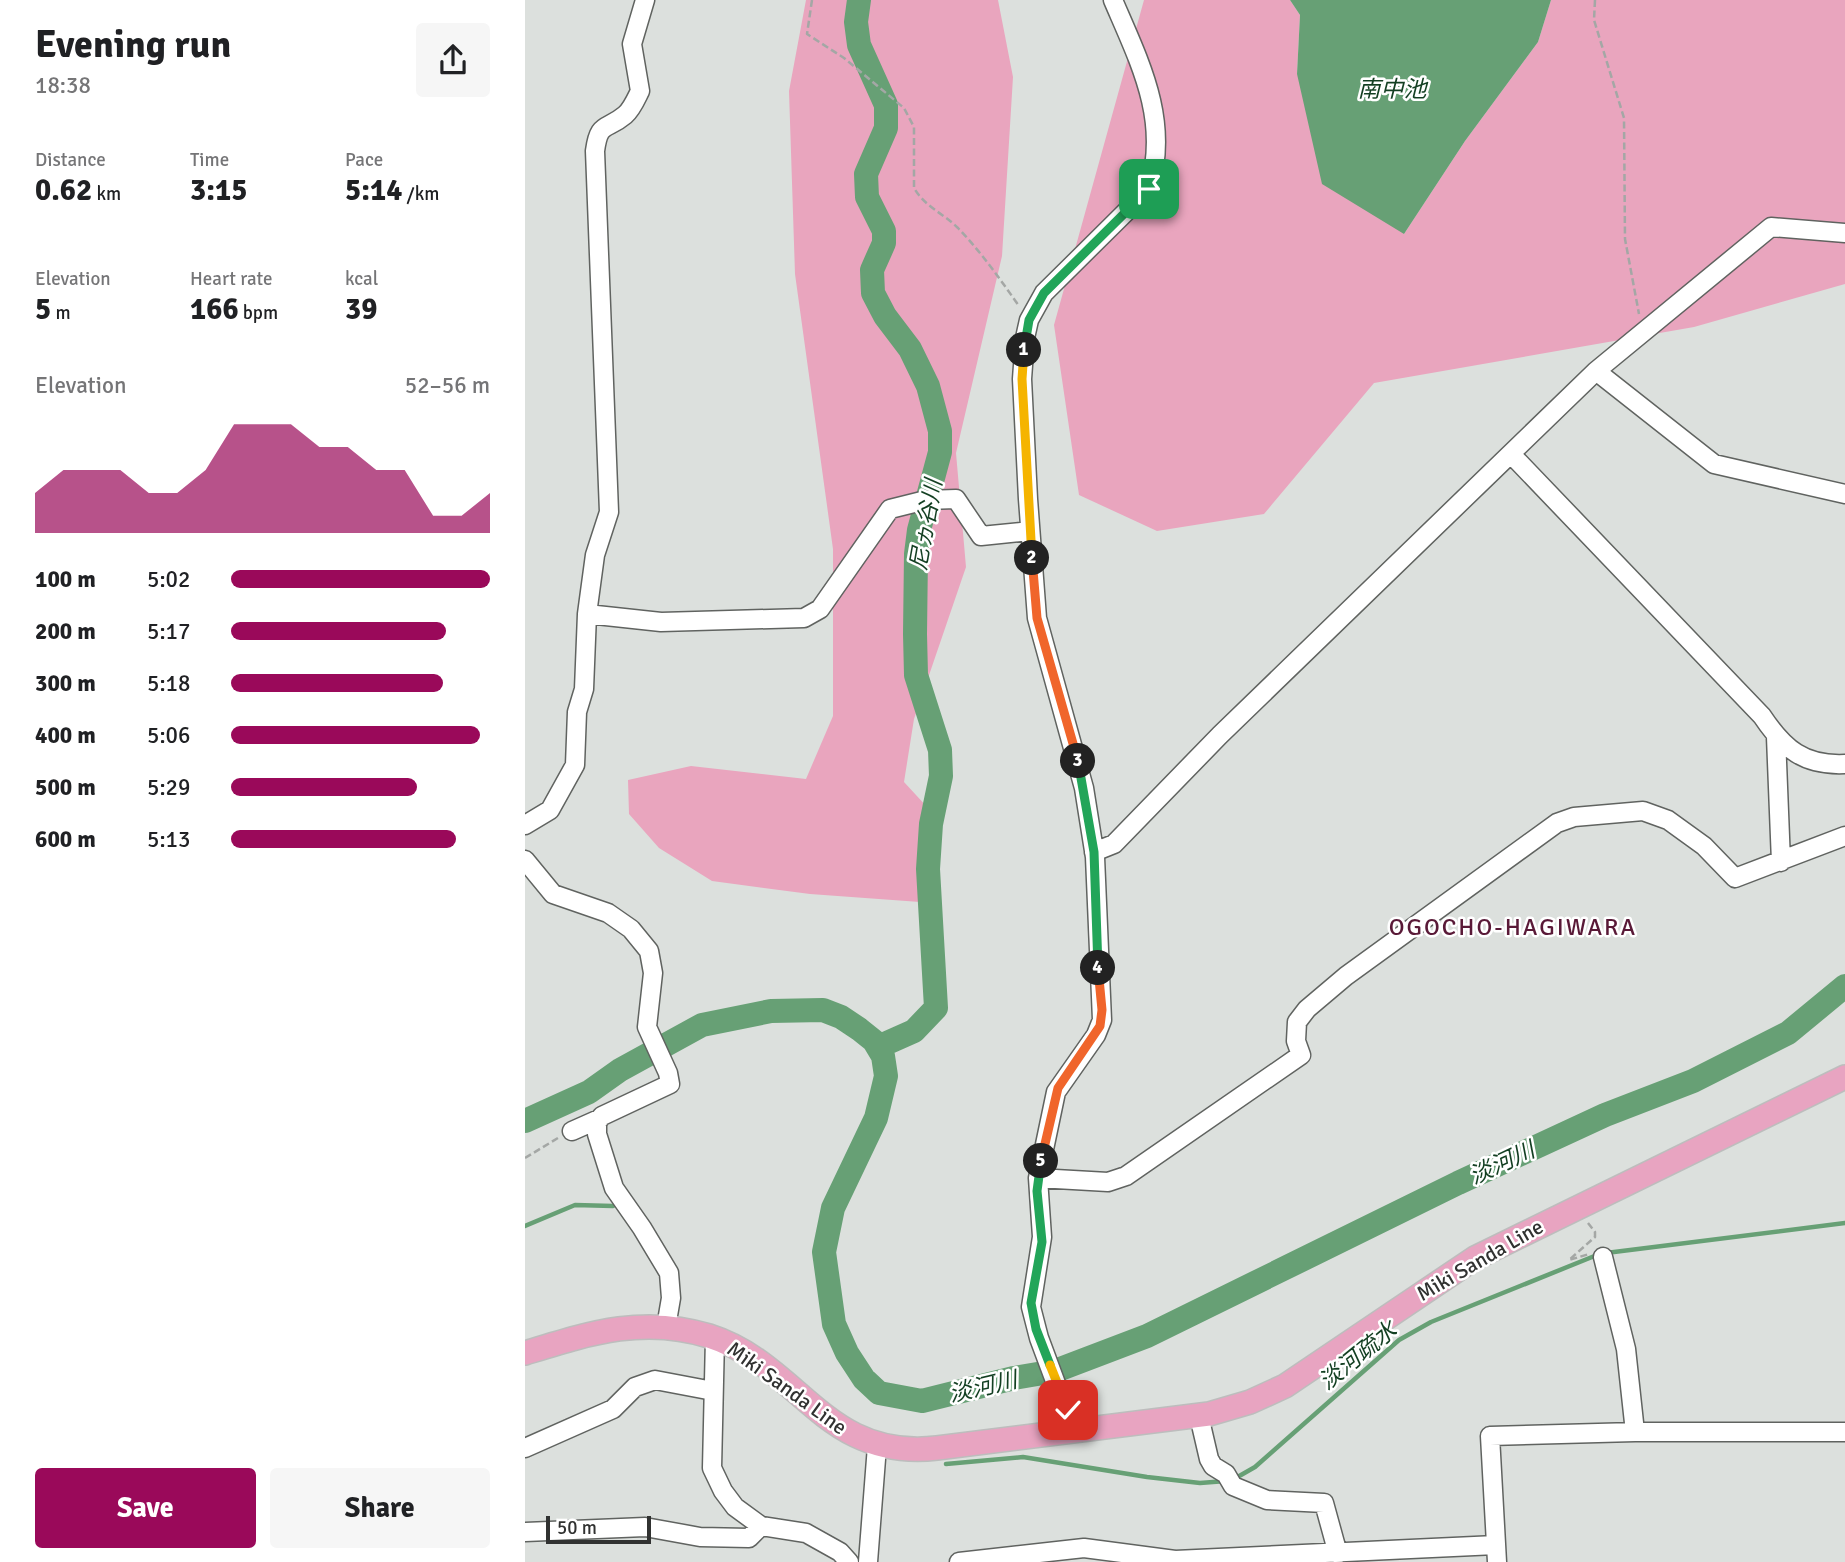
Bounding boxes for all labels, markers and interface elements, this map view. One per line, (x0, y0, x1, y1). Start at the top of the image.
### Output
text: Evening run (35, 21, 231, 68)
button: share (416, 23, 490, 97)
text: 18:38 (35, 71, 91, 100)
water label: 南中池 (1358, 75, 1429, 104)
text: Distance (35, 148, 106, 172)
text: Time (190, 148, 229, 172)
text: Pace (345, 148, 383, 172)
pin (1119, 159, 1179, 219)
icon: arrive (1130, 170, 1168, 208)
text: 0.62 (35, 172, 92, 209)
text: 3:15 (190, 172, 247, 209)
text: 5:14 (345, 172, 402, 209)
text: km (92, 182, 121, 206)
text: /km (402, 182, 439, 206)
text: Elevation (35, 267, 111, 291)
text: Heart rate (190, 267, 272, 291)
text: kcal (345, 267, 378, 291)
text: 5 (35, 291, 51, 328)
text: 166 (190, 291, 239, 328)
text: 39 (345, 291, 377, 328)
text: m (51, 301, 71, 325)
text: bpm (239, 301, 278, 325)
pin: 1 (1007, 332, 1041, 368)
text: 1 (1018, 337, 1029, 361)
text: Elevation (35, 371, 127, 400)
text: 52–56 m (405, 371, 490, 400)
water label: 尼ヵ谷川 (904, 474, 949, 573)
pin: 2 (1015, 540, 1049, 576)
text: 2 (1026, 545, 1037, 569)
text: 100 m (35, 565, 96, 594)
text: 5:02 (147, 565, 190, 594)
text: 200 m (35, 617, 96, 646)
text: 5:17 (147, 617, 190, 646)
text: 300 m (35, 669, 96, 698)
text: 5:18 (147, 669, 190, 698)
text: 400 m (35, 721, 96, 750)
text: 5:06 (147, 721, 190, 750)
pin: 3 (1061, 744, 1095, 778)
text: 3 (1072, 748, 1083, 772)
text: 500 m (35, 773, 96, 802)
text: 5:29 (147, 773, 190, 802)
text: 600 m (35, 825, 96, 854)
text: 5:13 (147, 825, 190, 854)
district label: OGOCHO-HAGIWARA (1389, 912, 1637, 942)
pin: 4 (1081, 950, 1115, 986)
text: 4 (1092, 955, 1103, 979)
water label: 淡河川 (1465, 1134, 1542, 1191)
pin: 5 (1023, 1144, 1059, 1178)
text: 5 (1035, 1148, 1046, 1172)
street label: Miki Sanda Line (1412, 1213, 1548, 1307)
water label: 淡河疏水 (1313, 1314, 1405, 1396)
street label: Miki Sanda Line (722, 1336, 852, 1440)
water label: 淡河川 (946, 1364, 1023, 1409)
pin (1038, 1380, 1098, 1440)
icon: check (1049, 1391, 1087, 1429)
button: Save (35, 1468, 256, 1548)
button: Share (270, 1468, 490, 1548)
scale bar (546, 1513, 651, 1545)
text: 50 m (557, 1516, 597, 1540)

